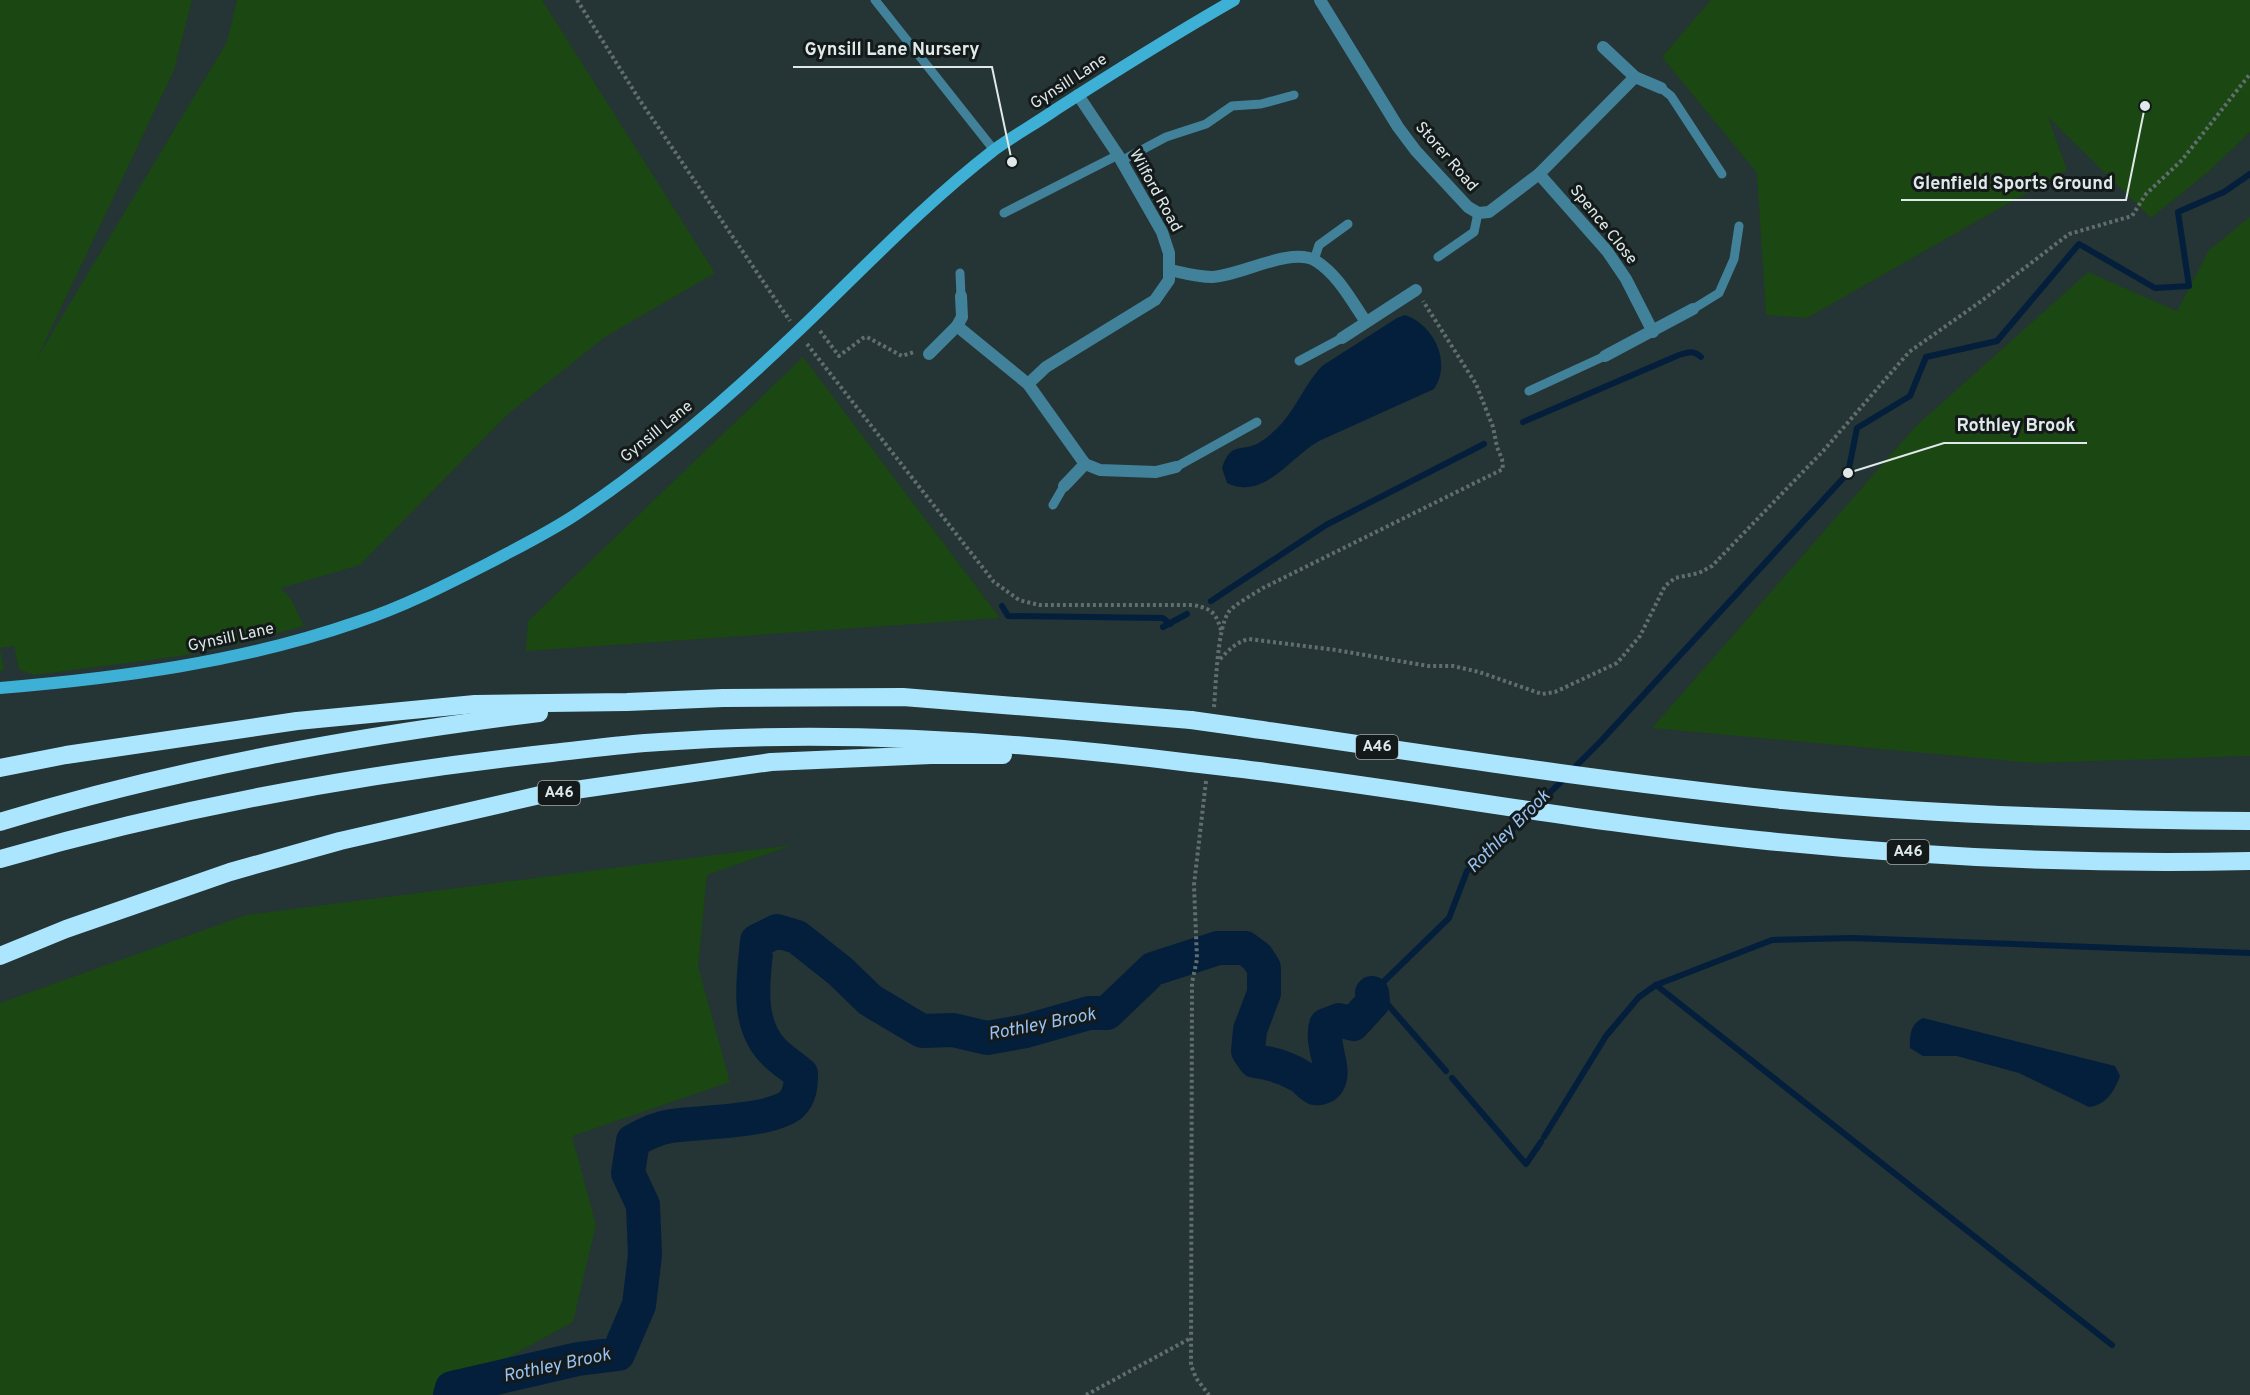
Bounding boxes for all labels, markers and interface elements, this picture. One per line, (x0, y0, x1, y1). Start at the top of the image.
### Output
callout: Gynsill Lane Nursery (793, 31, 992, 67)
text: Gynsill Lane Nursery (804, 39, 980, 62)
street label: Gynsill Lane (1027, 50, 1111, 114)
street label: Storer Road (1410, 118, 1482, 196)
street label: Wilford Road (1124, 146, 1186, 236)
callout: Glenfield Sports Ground (1901, 164, 2126, 200)
text: Glenfield Sports Ground (1913, 173, 2113, 196)
street label: Spence Close (1565, 181, 1641, 269)
street label: Gynsill Lane (617, 397, 697, 467)
callout: Rothley Brook (1944, 407, 2087, 443)
text: Rothley Brook (1957, 415, 2075, 438)
street label: Gynsill Lane (186, 619, 276, 657)
road number: A46 (1356, 735, 1398, 759)
road number: A46 (538, 781, 580, 805)
water label: Rothley Brook (1462, 785, 1556, 879)
road number: A46 (1887, 840, 1929, 864)
water label: Rothley Brook (986, 1003, 1099, 1047)
water label: Rothley Brook (501, 1343, 614, 1389)

